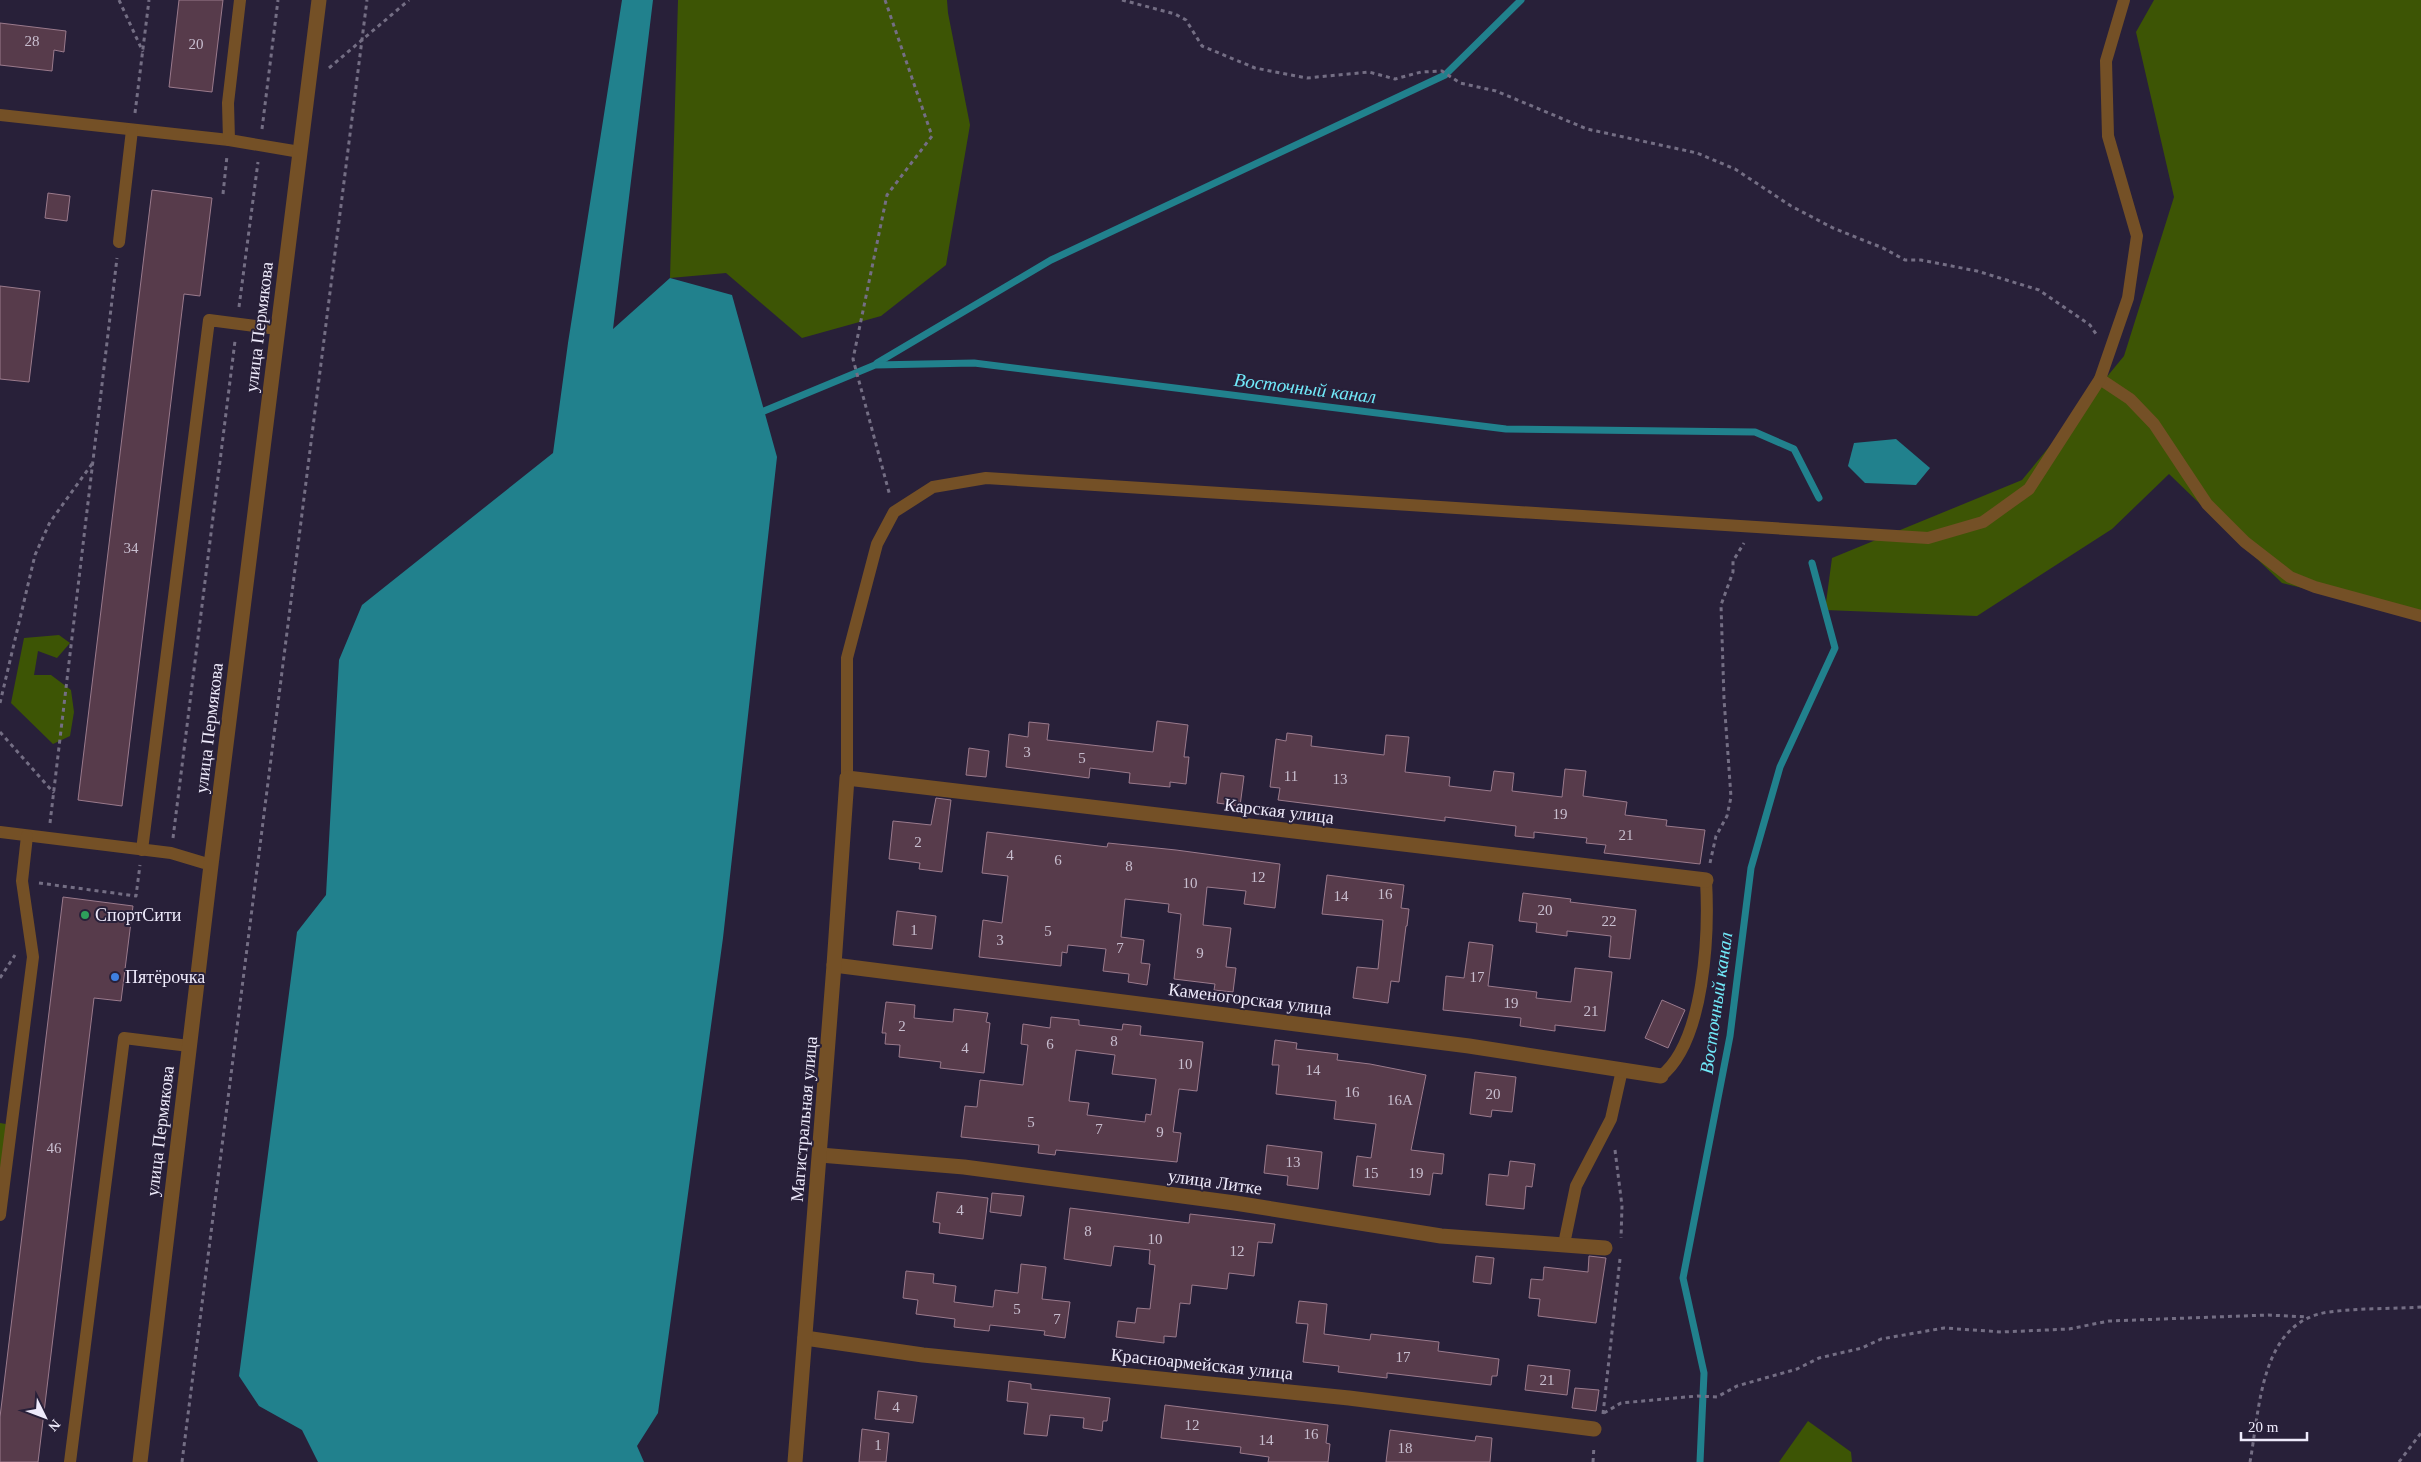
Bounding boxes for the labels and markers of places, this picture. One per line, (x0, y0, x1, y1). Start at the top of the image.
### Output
place label: СпортСити (95, 905, 182, 925)
marker: СпортСити (79, 909, 91, 921)
place label: Пятёрочка (125, 967, 205, 987)
marker: Пятёрочка (109, 971, 121, 983)

